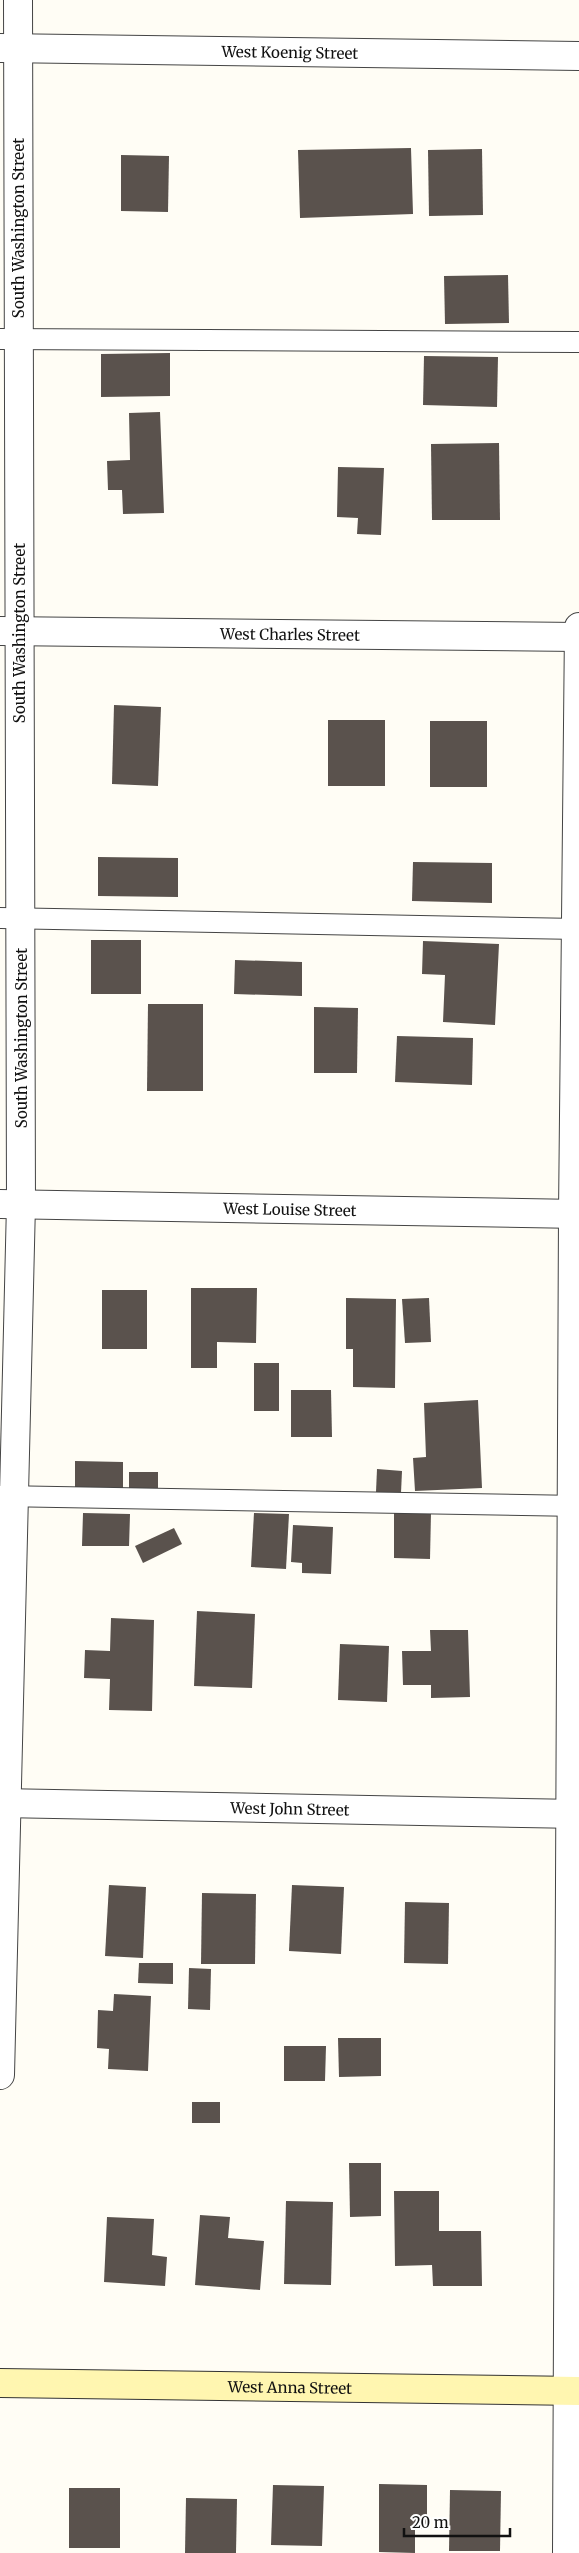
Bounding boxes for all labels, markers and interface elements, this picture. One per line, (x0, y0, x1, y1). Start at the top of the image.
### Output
street label: West Koenig Street (221, 42, 359, 62)
street label: South Washington Street (9, 138, 28, 318)
street label: South Washington Street (10, 543, 29, 723)
street label: West Charles Street (219, 624, 360, 644)
street label: South Washington Street (12, 948, 31, 1128)
street label: West Louise Street (222, 1198, 357, 1220)
street label: West John Street (229, 1798, 350, 1819)
street label: West Anna Street (227, 2377, 352, 2397)
scale bar (404, 2506, 510, 2538)
text: 20 m (412, 2513, 449, 2532)

